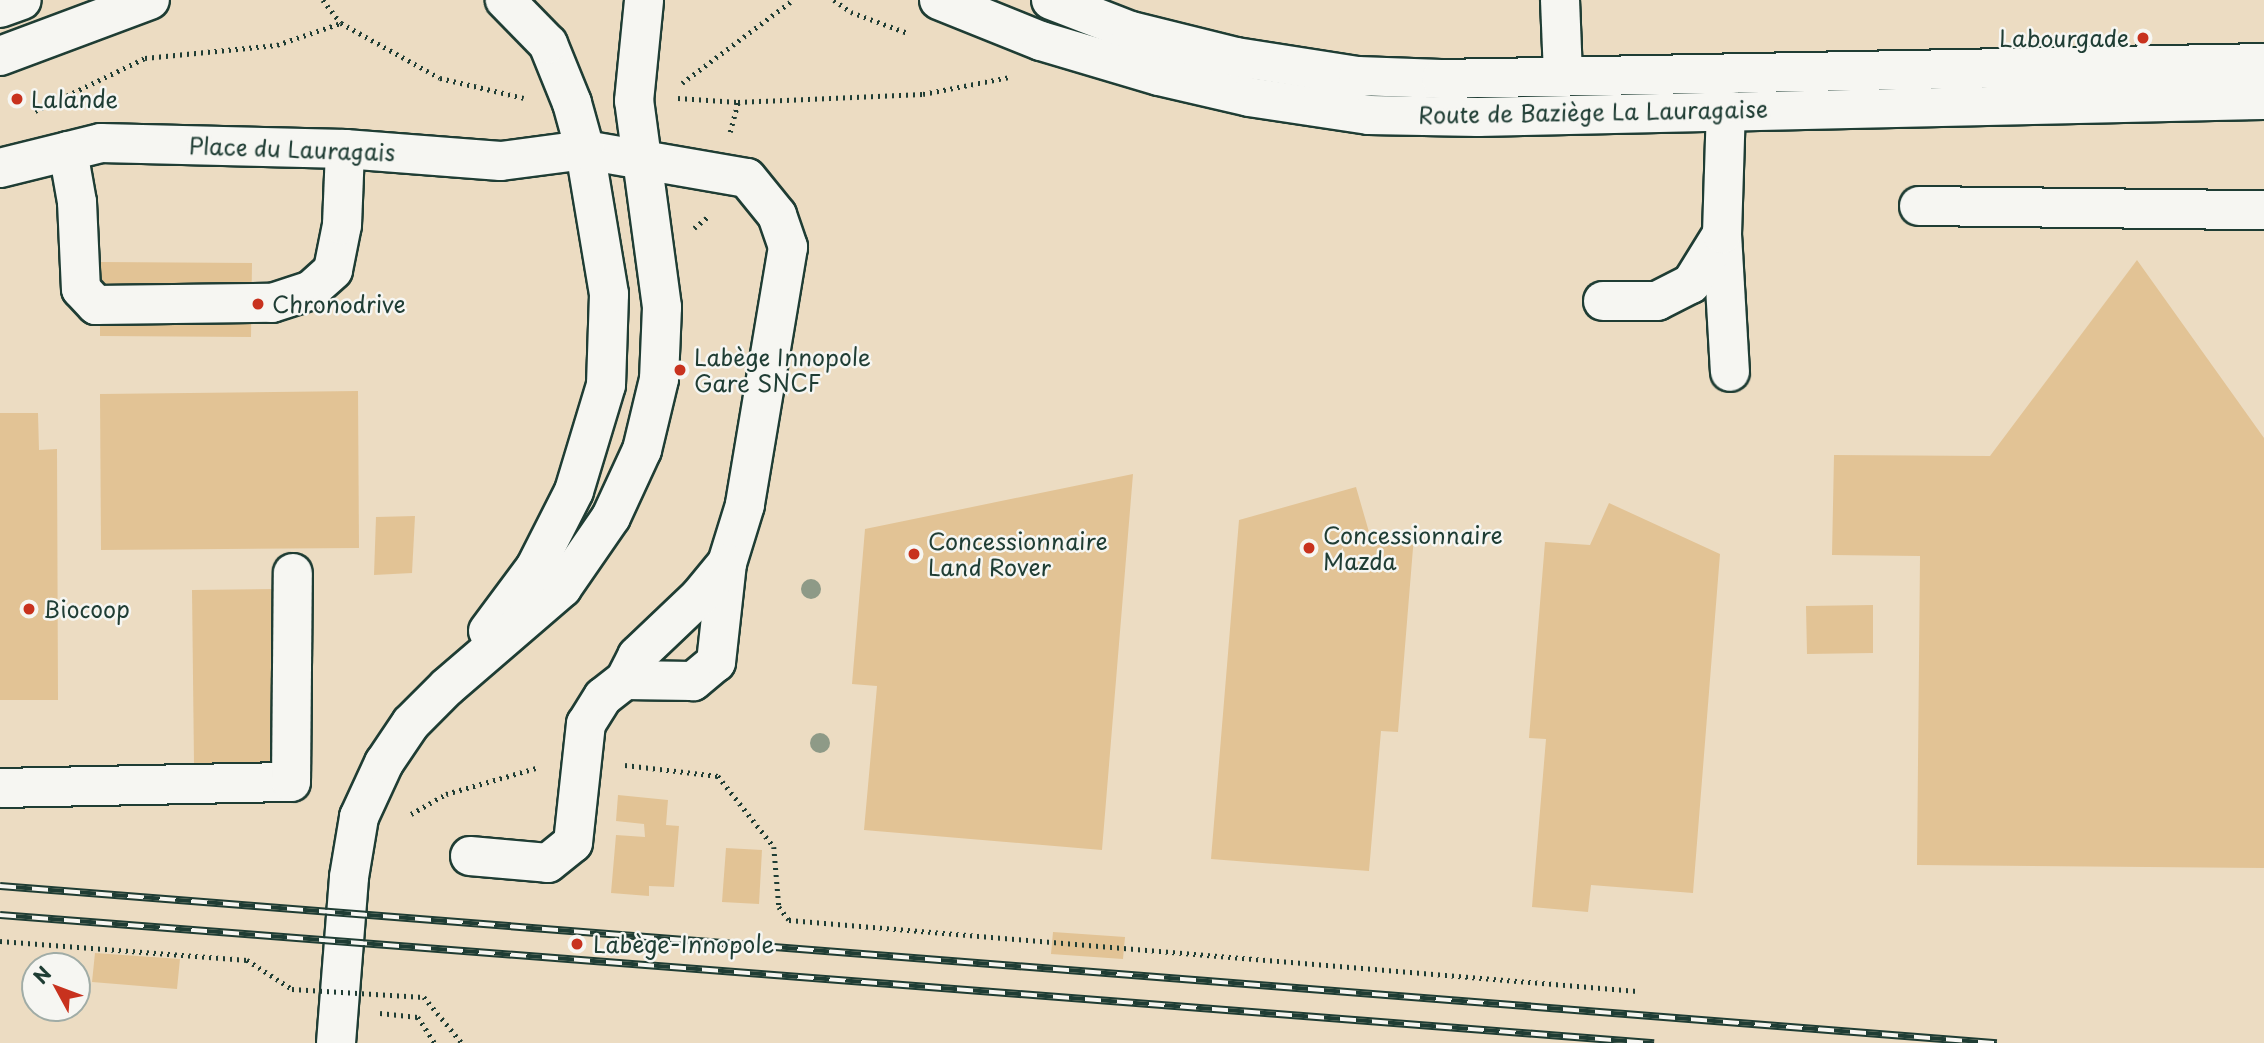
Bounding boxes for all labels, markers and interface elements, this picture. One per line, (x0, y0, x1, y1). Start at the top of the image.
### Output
place label: Labourgade (1999, 24, 2129, 52)
marker: Labourgade (2135, 30, 2151, 46)
place label: Lalande (31, 85, 118, 113)
marker: Lalande (9, 91, 25, 107)
street label: Route de Baziège La Lauragaise (1417, 95, 1769, 129)
street label: Place du Lauragais (187, 132, 397, 166)
place label: Chronodrive (272, 290, 406, 318)
marker: Chronodrive (250, 296, 266, 312)
place label: Labège Innopole Gare SNCF (694, 343, 872, 397)
marker: Labège Innopole Gare SNCF (672, 362, 688, 378)
place label: Concessionnaire Mazda (1323, 521, 1503, 575)
place label: Concessionnaire Land Rover (928, 527, 1108, 581)
marker: Concessionnaire Mazda (1301, 540, 1317, 556)
marker: Concessionnaire Land Rover (906, 546, 922, 562)
place label: Biocoop (43, 595, 130, 623)
marker: Biocoop (21, 601, 37, 617)
place label: Labège-Innopole (593, 930, 775, 958)
marker: Labège-Innopole (567, 934, 587, 954)
north arrow (21, 952, 91, 1022)
text: N (26, 960, 57, 989)

